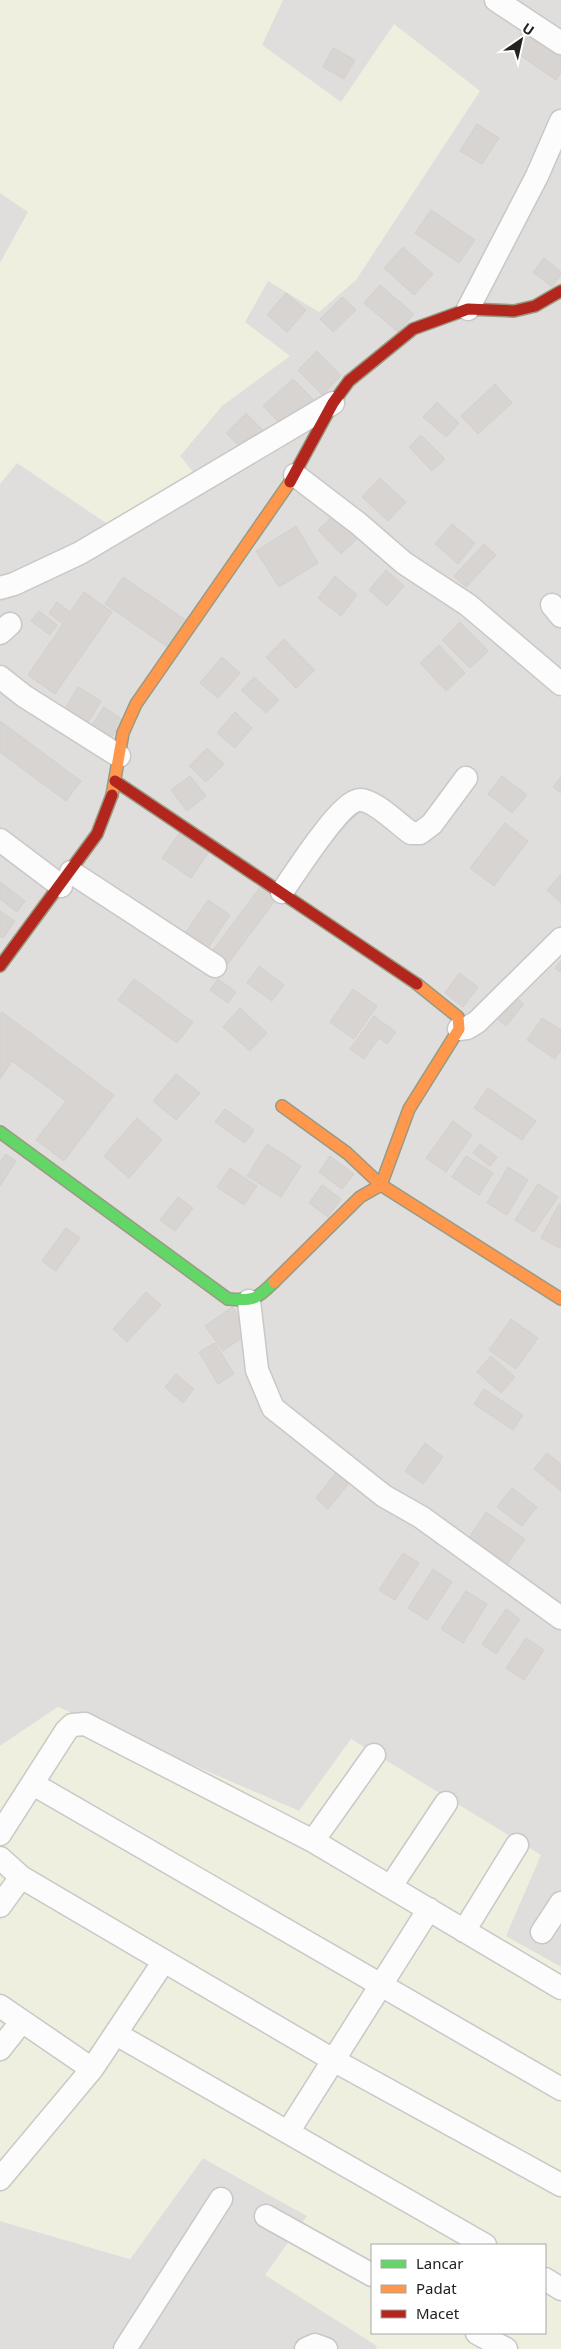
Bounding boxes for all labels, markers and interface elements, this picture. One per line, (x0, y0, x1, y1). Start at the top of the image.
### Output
north arrow (496, 15, 546, 65)
text: U (519, 18, 538, 40)
legend (371, 2244, 546, 2334)
text: Lancar (416, 2253, 463, 2273)
text: Padat (416, 2278, 457, 2298)
text: Macet (416, 2303, 460, 2323)

